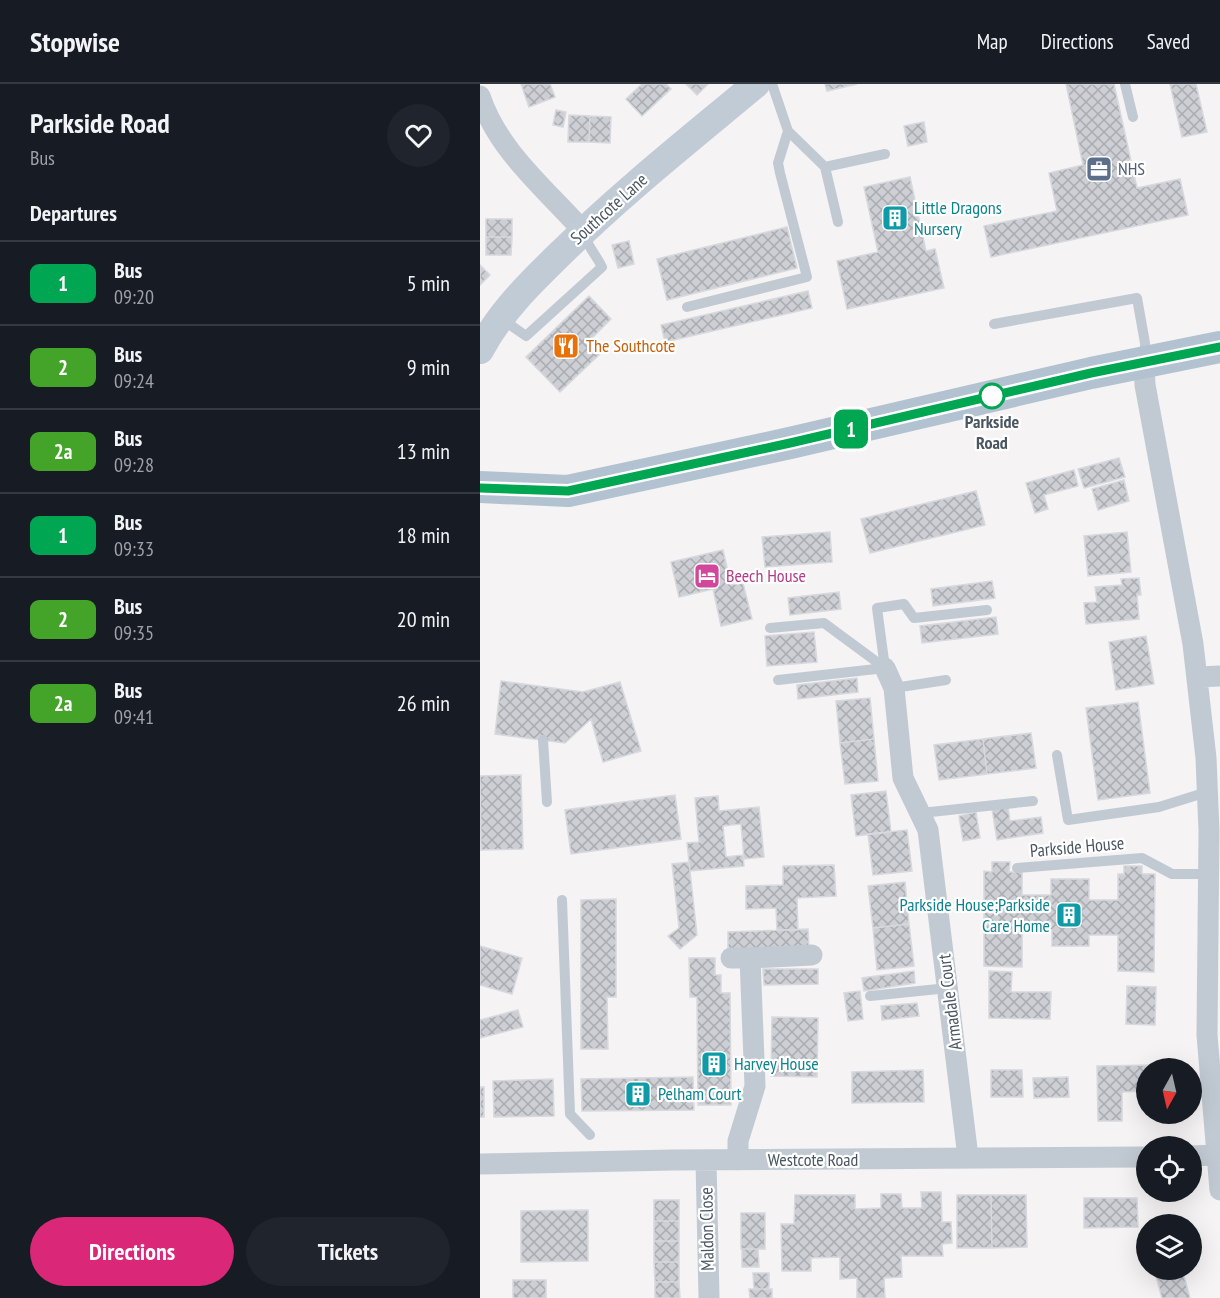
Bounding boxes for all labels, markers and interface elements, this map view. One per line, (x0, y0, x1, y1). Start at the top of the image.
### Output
text: Stopwise (30, 23, 120, 60)
text: Map (977, 28, 1008, 55)
text: Directions (1041, 28, 1114, 55)
text: Saved (1147, 28, 1190, 55)
text: Parkside Road (30, 104, 170, 141)
button: heart (387, 104, 450, 167)
text: Bus (30, 145, 55, 171)
office icon: NHS (1084, 154, 1114, 184)
place label: NHS (1118, 157, 1145, 180)
street label: Southcote Lane (565, 168, 652, 249)
place label: Little Dragons Nursery (914, 196, 1002, 240)
text: Departures (30, 199, 117, 227)
building icon: Little Dragons Nursery (880, 203, 910, 233)
text: Bus (114, 256, 142, 284)
text: 5 min (407, 269, 450, 297)
text: 1 (58, 270, 68, 297)
text: 09:20 (114, 284, 154, 310)
restaurant icon: The Southcote (551, 331, 581, 361)
place label: The Southcote (586, 334, 676, 357)
text: Bus (114, 340, 142, 368)
text: 9 min (407, 353, 450, 381)
text: 2 (58, 354, 68, 381)
text: 09:24 (114, 368, 154, 394)
marker: Parkside Road (979, 383, 1005, 409)
line badge: 1 (832, 410, 871, 448)
place label: Parkside Road (965, 410, 1019, 454)
text: 1 (846, 416, 856, 443)
text: Bus (114, 424, 142, 452)
text: 13 min (397, 437, 450, 465)
text: 2a (54, 438, 72, 465)
text: 09:28 (114, 452, 154, 478)
text: Bus (114, 508, 142, 536)
text: 18 min (397, 521, 450, 549)
text: 1 (58, 522, 68, 549)
text: 09:33 (114, 536, 154, 562)
hotel icon: Beech House (692, 561, 722, 591)
place label: Beech House (726, 564, 806, 587)
text: Bus (114, 592, 142, 620)
text: 20 min (397, 605, 450, 633)
text: 2 (58, 606, 68, 633)
text: 09:35 (114, 620, 154, 646)
text: Bus (114, 676, 142, 704)
text: 26 min (397, 689, 450, 717)
text: 2a (54, 690, 72, 717)
text: 09:41 (114, 704, 154, 730)
street label: Parkside House (1029, 831, 1125, 862)
place label: Parkside House;Parkside Care Home (900, 893, 1050, 937)
building icon: Parkside House;Parkside Care Home (1054, 900, 1084, 930)
street label: Armadale Court (932, 953, 967, 1051)
building icon: Harvey House (699, 1049, 729, 1079)
place label: Harvey House (734, 1052, 819, 1075)
north arrow (1136, 1058, 1202, 1124)
map controls (1136, 1058, 1202, 1280)
building icon: Pelham Court (623, 1079, 653, 1109)
place label: Pelham Court (658, 1082, 742, 1105)
button: locate (1136, 1136, 1202, 1202)
street label: Westcote Road (768, 1148, 858, 1171)
street label: Maldon Close (694, 1187, 719, 1271)
button: layers (1136, 1214, 1202, 1280)
button: Directions (30, 1217, 234, 1286)
button: Tickets (246, 1217, 450, 1286)

